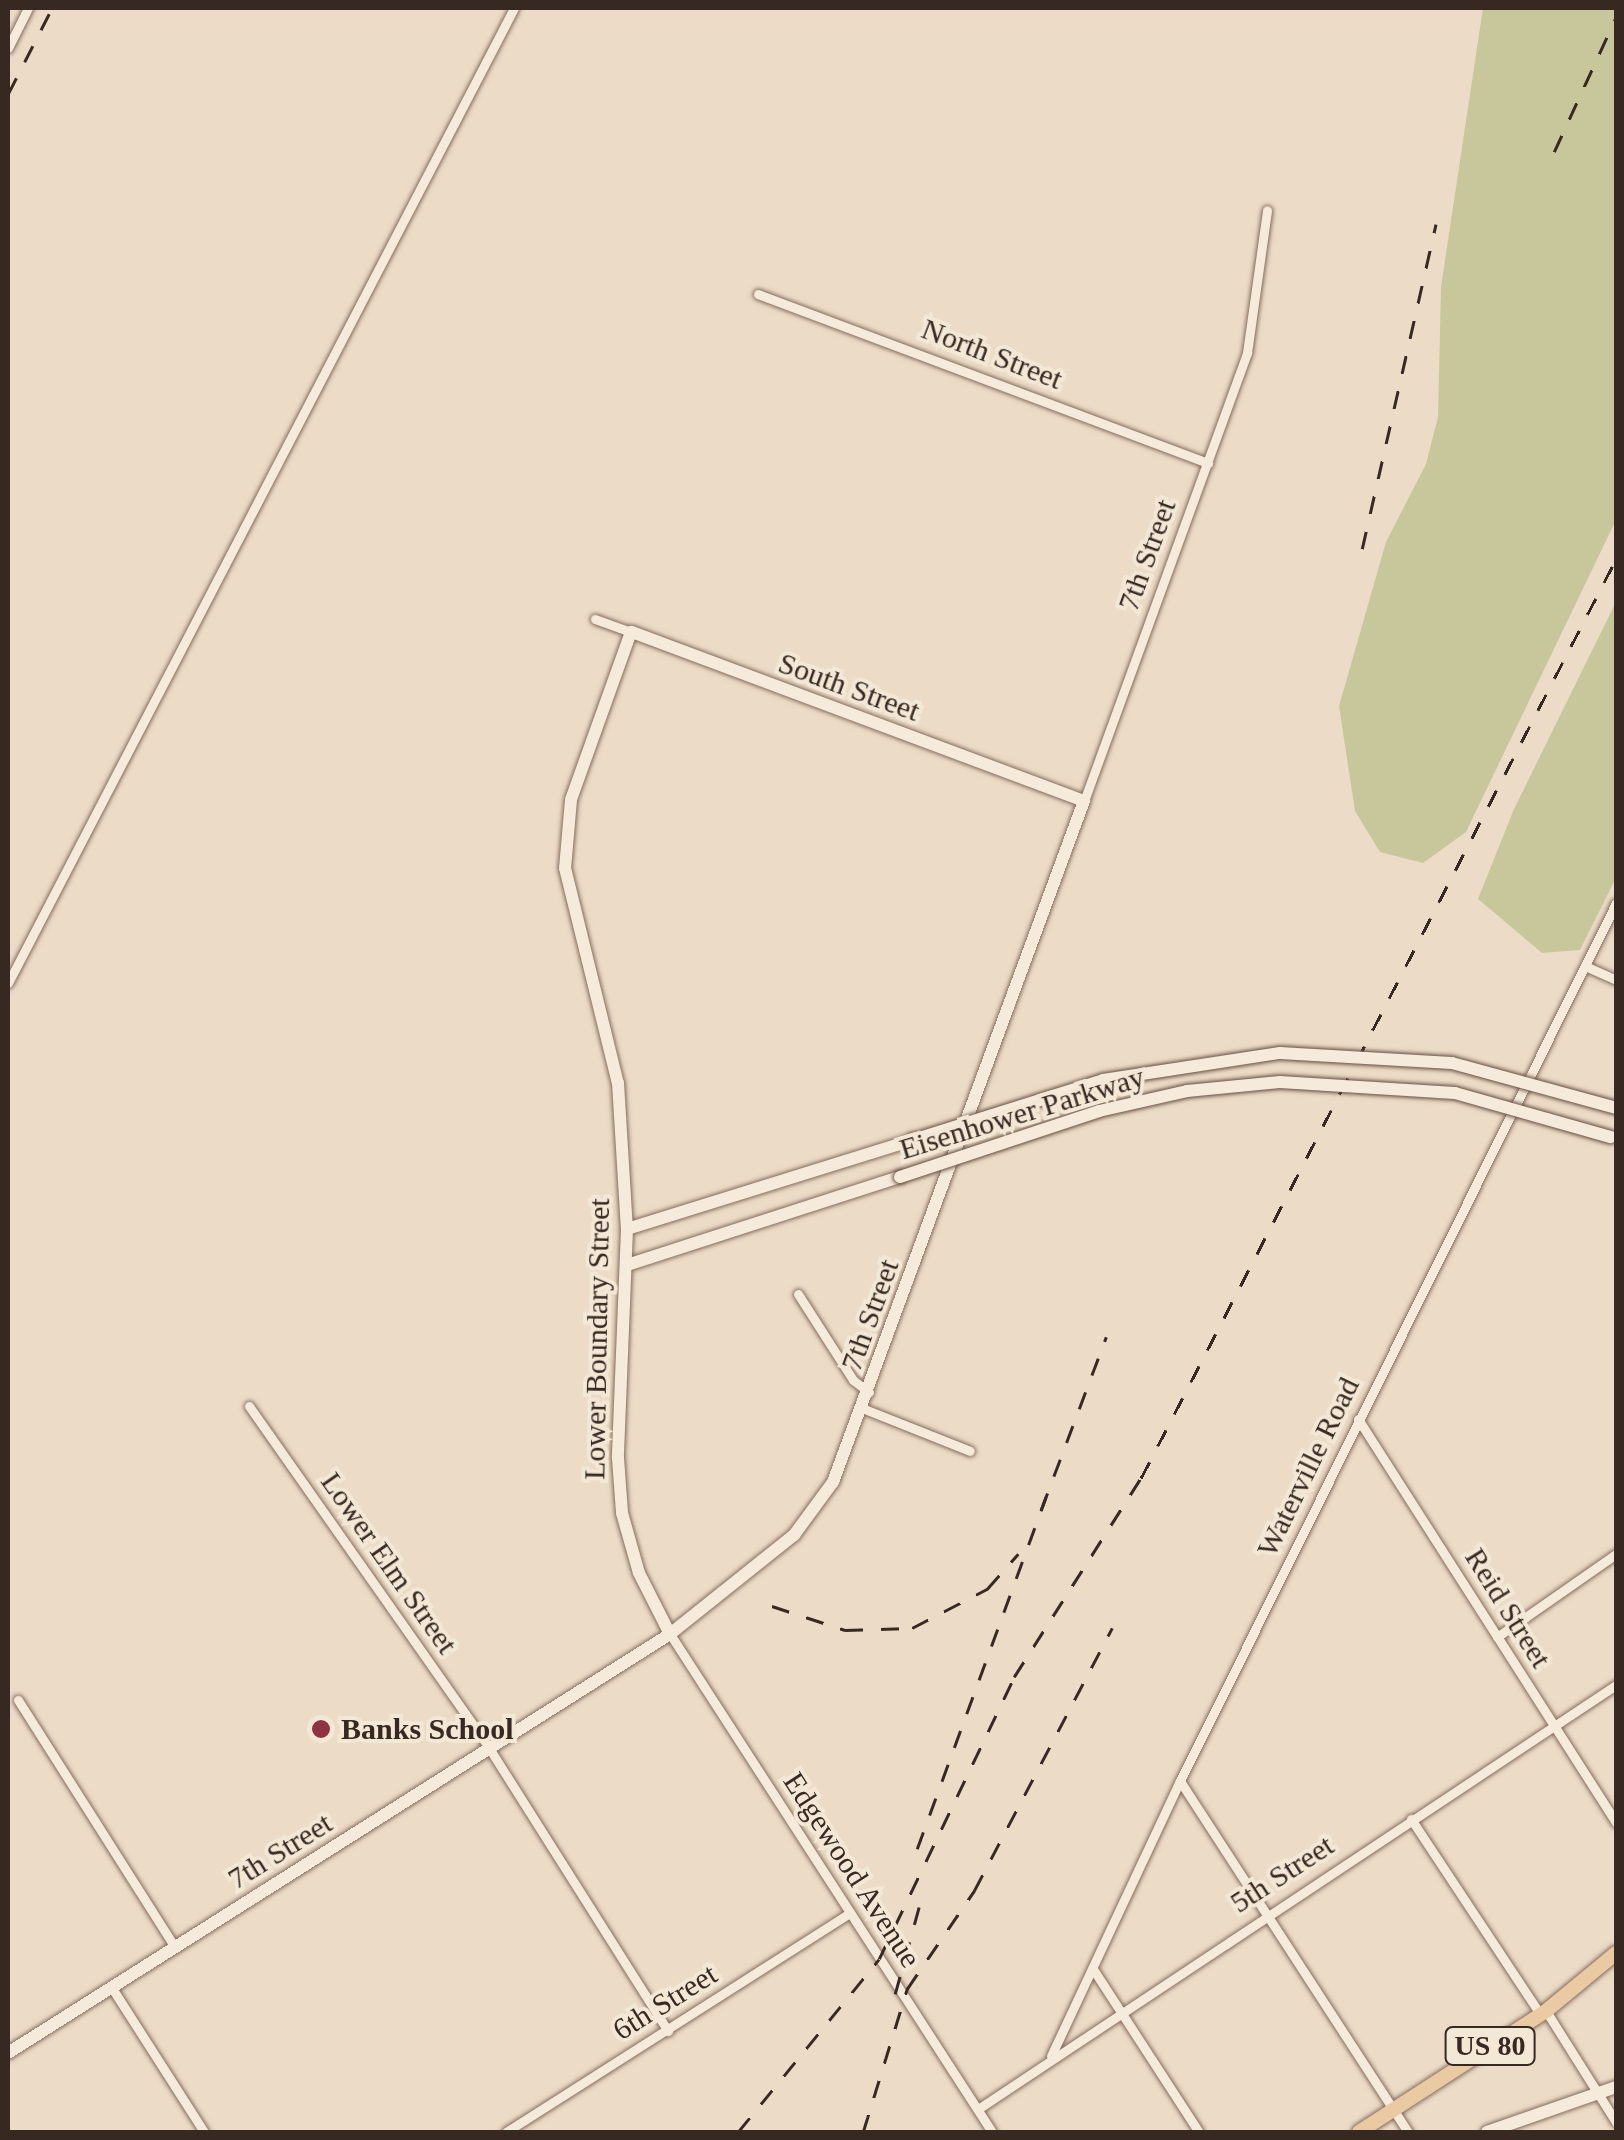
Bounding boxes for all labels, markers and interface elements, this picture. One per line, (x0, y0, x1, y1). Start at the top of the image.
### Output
street label: North Street (917, 311, 1067, 397)
street label: 7th Street (1110, 494, 1184, 616)
street label: South Street (774, 645, 924, 729)
street label: Eisenhower Parkway (895, 1059, 1149, 1167)
street label: Lower Boundary Street (577, 1198, 617, 1480)
street label: 7th Street (833, 1254, 907, 1376)
street label: Waterville Road (1249, 1371, 1367, 1563)
street label: Lower Elm Street (313, 1465, 465, 1661)
street label: Reid Street (1457, 1542, 1559, 1674)
place label: Banks School (341, 1711, 514, 1747)
marker: Banks School (310, 1718, 332, 1740)
street label: Edgewood Avenue (775, 1765, 929, 1975)
street label: 7th Street (221, 1805, 339, 1897)
street label: 5th Street (1224, 1827, 1340, 1921)
street label: 6th Street (606, 1956, 724, 2048)
road number: US 80 (1442, 2023, 1538, 2069)

